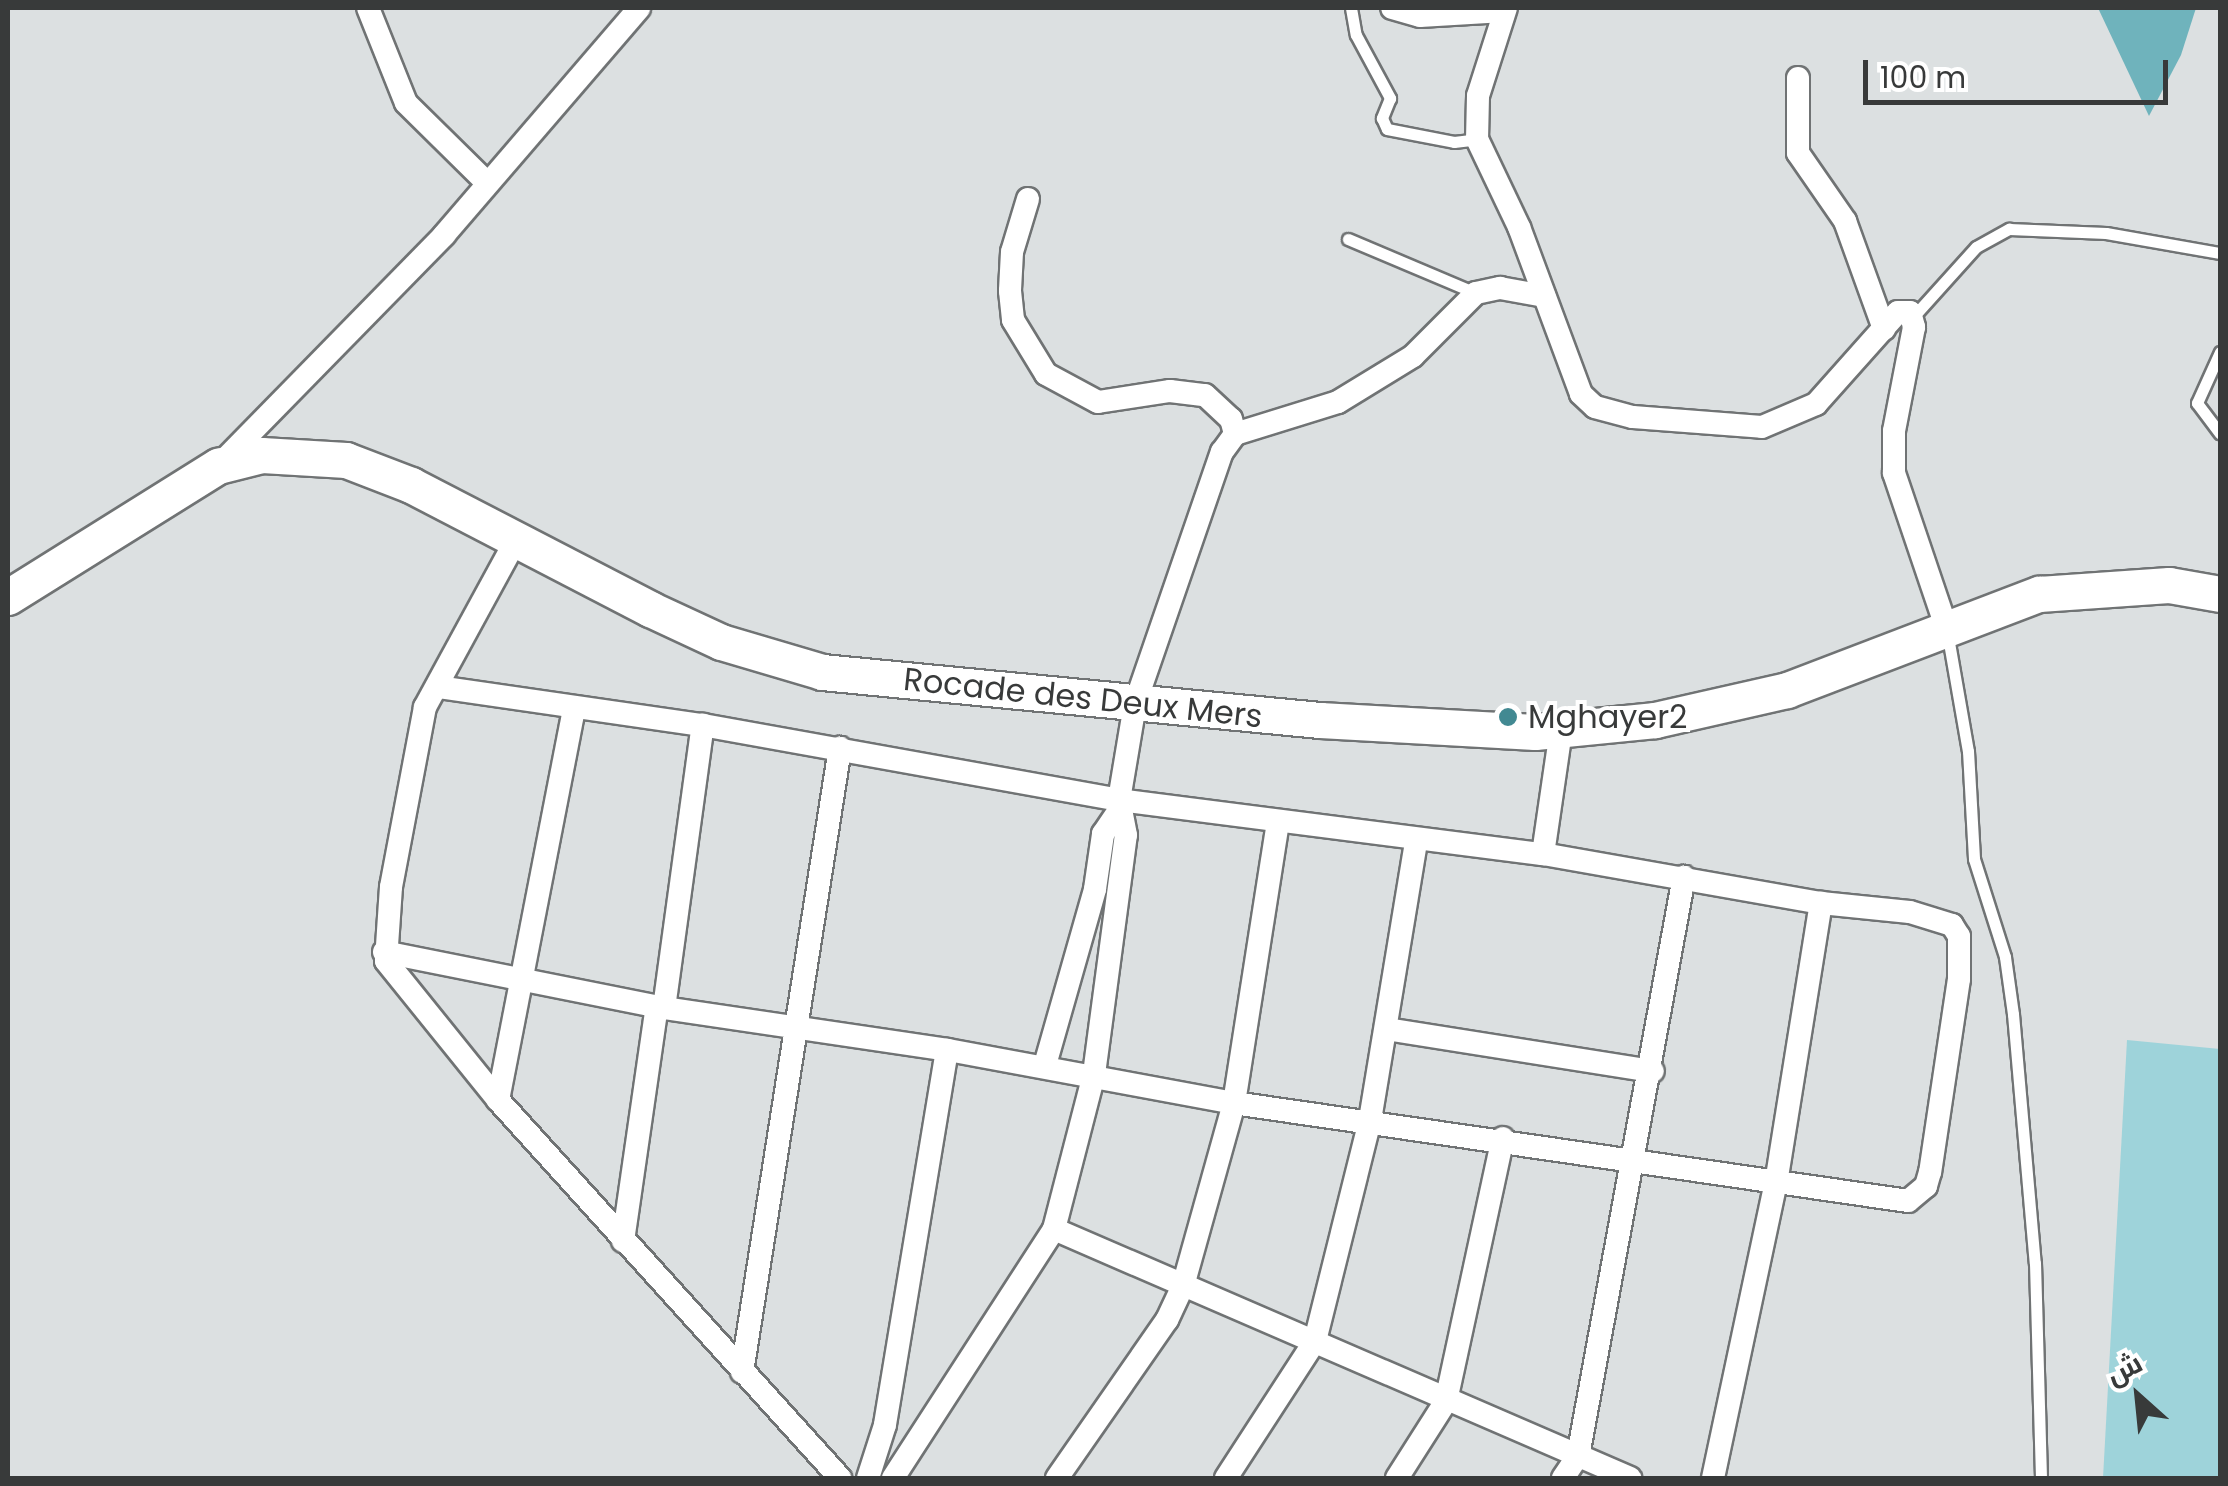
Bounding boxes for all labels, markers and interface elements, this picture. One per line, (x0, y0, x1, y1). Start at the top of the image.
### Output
scale bar (1868, 40, 2173, 102)
text: 100 m (1880, 56, 1966, 99)
street label: Rocade des Deux Mers (902, 660, 1264, 736)
place label: Mghayer2 (1528, 698, 1687, 736)
marker: Mghayer2 (1497, 706, 1519, 728)
text: ش (2099, 1343, 2149, 1394)
north arrow (2088, 1346, 2188, 1446)

